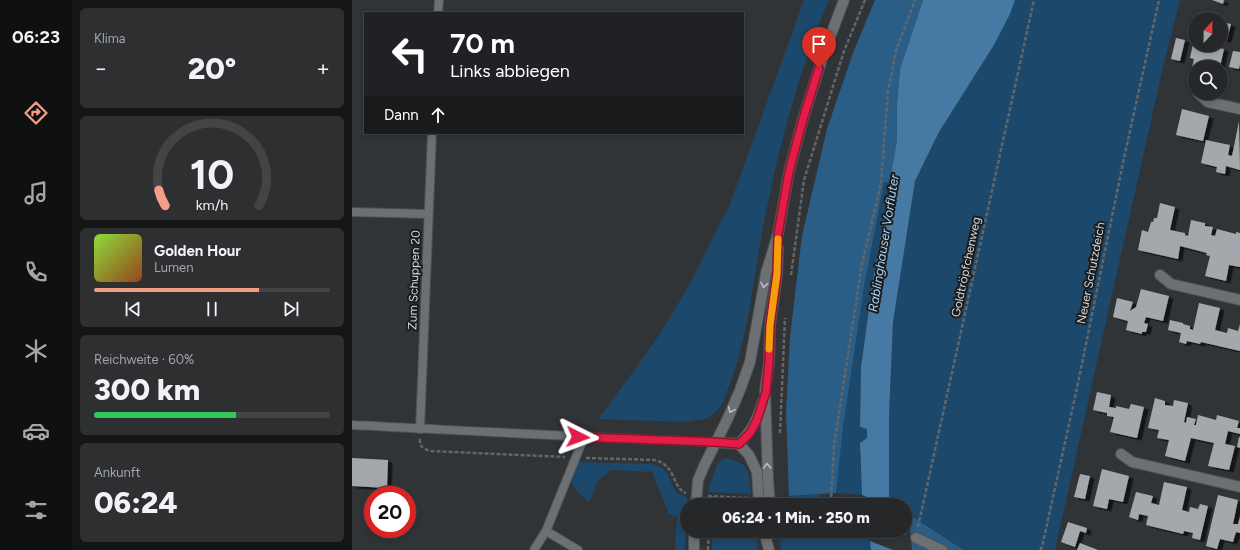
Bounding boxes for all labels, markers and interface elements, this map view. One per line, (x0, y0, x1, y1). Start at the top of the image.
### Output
north arrow (1188, 12, 1228, 52)
map controls (1188, 12, 1228, 100)
text: 06:23 (12, 26, 60, 48)
text: 70 m (450, 26, 515, 60)
pin (802, 27, 836, 68)
icon: left (384, 28, 436, 80)
text: Klima (94, 31, 126, 46)
icon: arrive (808, 33, 830, 55)
text: 20° (188, 50, 236, 87)
text: − (94, 55, 108, 82)
text: + (316, 55, 330, 82)
text: Links abbiegen (450, 60, 570, 82)
button: search (1188, 60, 1228, 100)
icon: directions (22, 99, 50, 127)
icon: ahead (427, 104, 449, 126)
text: Dann (384, 106, 419, 124)
text: 10 (190, 148, 234, 198)
water label: Rablinghauser Vorfluter (865, 173, 902, 313)
icon: music (22, 179, 50, 207)
text: km/h (196, 195, 228, 213)
street label: Goldtröpfchenweg (949, 216, 983, 318)
street label: Neuer Schutzdeich (1074, 221, 1108, 325)
street label: Zum Schuppen 20 (405, 230, 423, 330)
text: Golden Hour (154, 242, 241, 260)
icon: phone (22, 258, 50, 286)
text: Lumen (154, 260, 193, 275)
one-way arrow (760, 282, 769, 288)
icon: previous (122, 298, 144, 320)
icon: pause (201, 298, 223, 320)
icon: next (280, 298, 302, 320)
icon: climate (22, 337, 50, 365)
text: Reichweite · 60% (94, 352, 194, 367)
text: 300 km (94, 371, 200, 408)
one-way arrow (728, 407, 736, 414)
position arrow (557, 416, 599, 458)
icon: car (22, 417, 50, 445)
one-way arrow (763, 463, 772, 469)
text: Ankunft (94, 465, 141, 480)
text: 06:24 (94, 484, 178, 521)
speed limit sign: 20 (364, 486, 416, 538)
icon: filters (22, 496, 50, 524)
text: 06:24 · 1 Min. · 250 m (722, 509, 870, 527)

